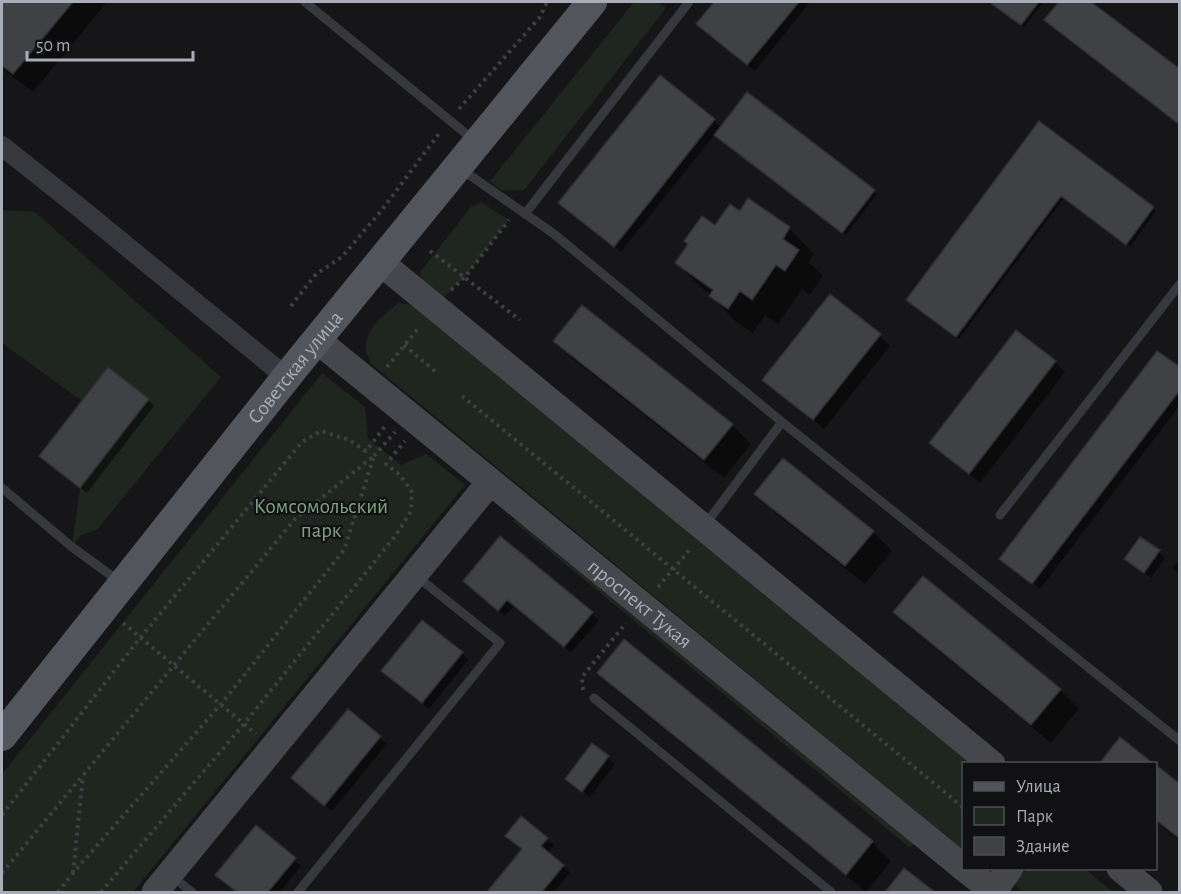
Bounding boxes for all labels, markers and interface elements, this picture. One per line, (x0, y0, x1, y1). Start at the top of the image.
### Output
scale bar (27, 24, 194, 62)
text: 50 m (36, 37, 70, 55)
street label: Советская улица (244, 307, 347, 428)
park label: Комсомольский парк (254, 496, 388, 541)
street label: проспект Тукая (584, 556, 696, 652)
legend (962, 762, 1157, 870)
text: Улица (1016, 778, 1061, 796)
text: Парк (1016, 808, 1054, 826)
text: Здание (1016, 838, 1070, 856)

